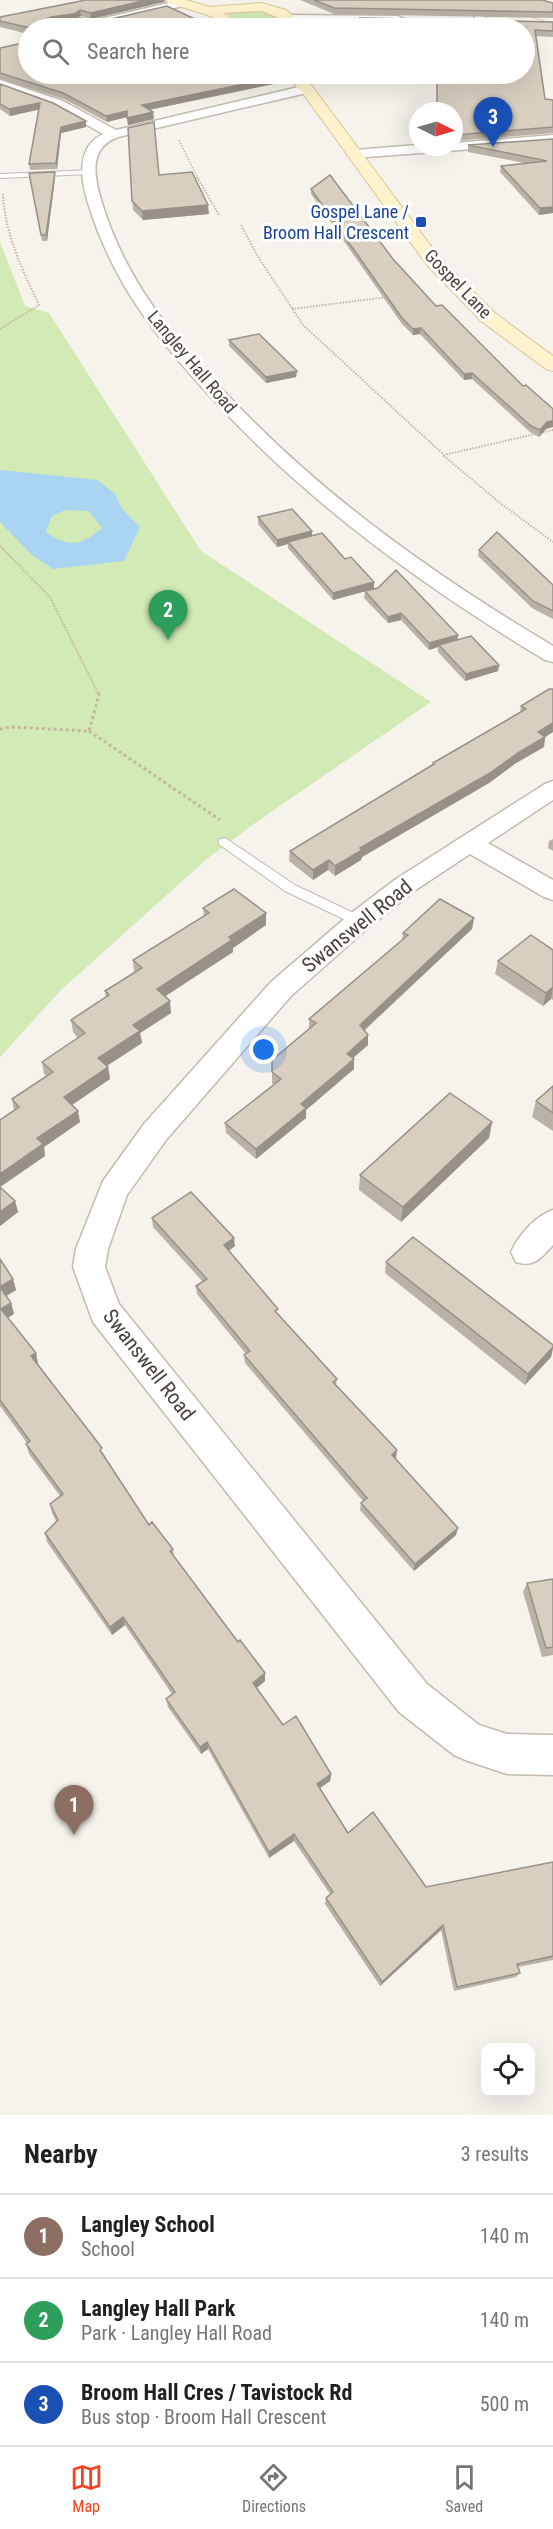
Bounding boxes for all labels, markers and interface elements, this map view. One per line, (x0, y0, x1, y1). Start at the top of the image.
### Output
search box (18, 18, 535, 84)
icon: search (39, 35, 72, 68)
text: Search here (87, 39, 189, 64)
pin: 3 (474, 98, 512, 147)
north arrow (409, 102, 463, 156)
place label: Gospel Lane / Broom Hall Crescent (263, 201, 409, 243)
marker: Gospel Lane / Broom Hall Crescent (414, 215, 428, 229)
street label: Gospel Lane (420, 245, 496, 323)
street label: Langley Hall Road (143, 306, 241, 417)
pin: 2 (148, 590, 188, 640)
street label: Swanswell Road (297, 874, 417, 978)
your location (249, 1035, 278, 1064)
street label: Swanswell Road (98, 1305, 200, 1425)
pin: 1 (54, 1786, 94, 1835)
map controls (481, 2043, 535, 2097)
button: locate (481, 2043, 535, 2097)
text: Nearby (24, 2139, 98, 2169)
text: 3 results (461, 2142, 529, 2166)
text: Langley School (81, 2212, 215, 2237)
text: 1 (38, 2224, 49, 2248)
text: 140 m (480, 2224, 529, 2248)
text: School (81, 2237, 135, 2261)
text: Langley Hall Park (81, 2296, 235, 2321)
text: 2 (38, 2308, 49, 2332)
text: 140 m (480, 2308, 529, 2332)
text: Park · Langley Hall Road (81, 2321, 272, 2345)
text: Broom Hall Cres / Tavistock Rd (81, 2380, 352, 2405)
text: 3 (38, 2392, 49, 2416)
text: 500 m (480, 2392, 529, 2416)
text: Bus stop · Broom Hall Crescent (81, 2405, 326, 2429)
tab: Map (70, 2461, 103, 2516)
tab: Directions (242, 2461, 306, 2516)
tab: Saved (445, 2461, 483, 2516)

